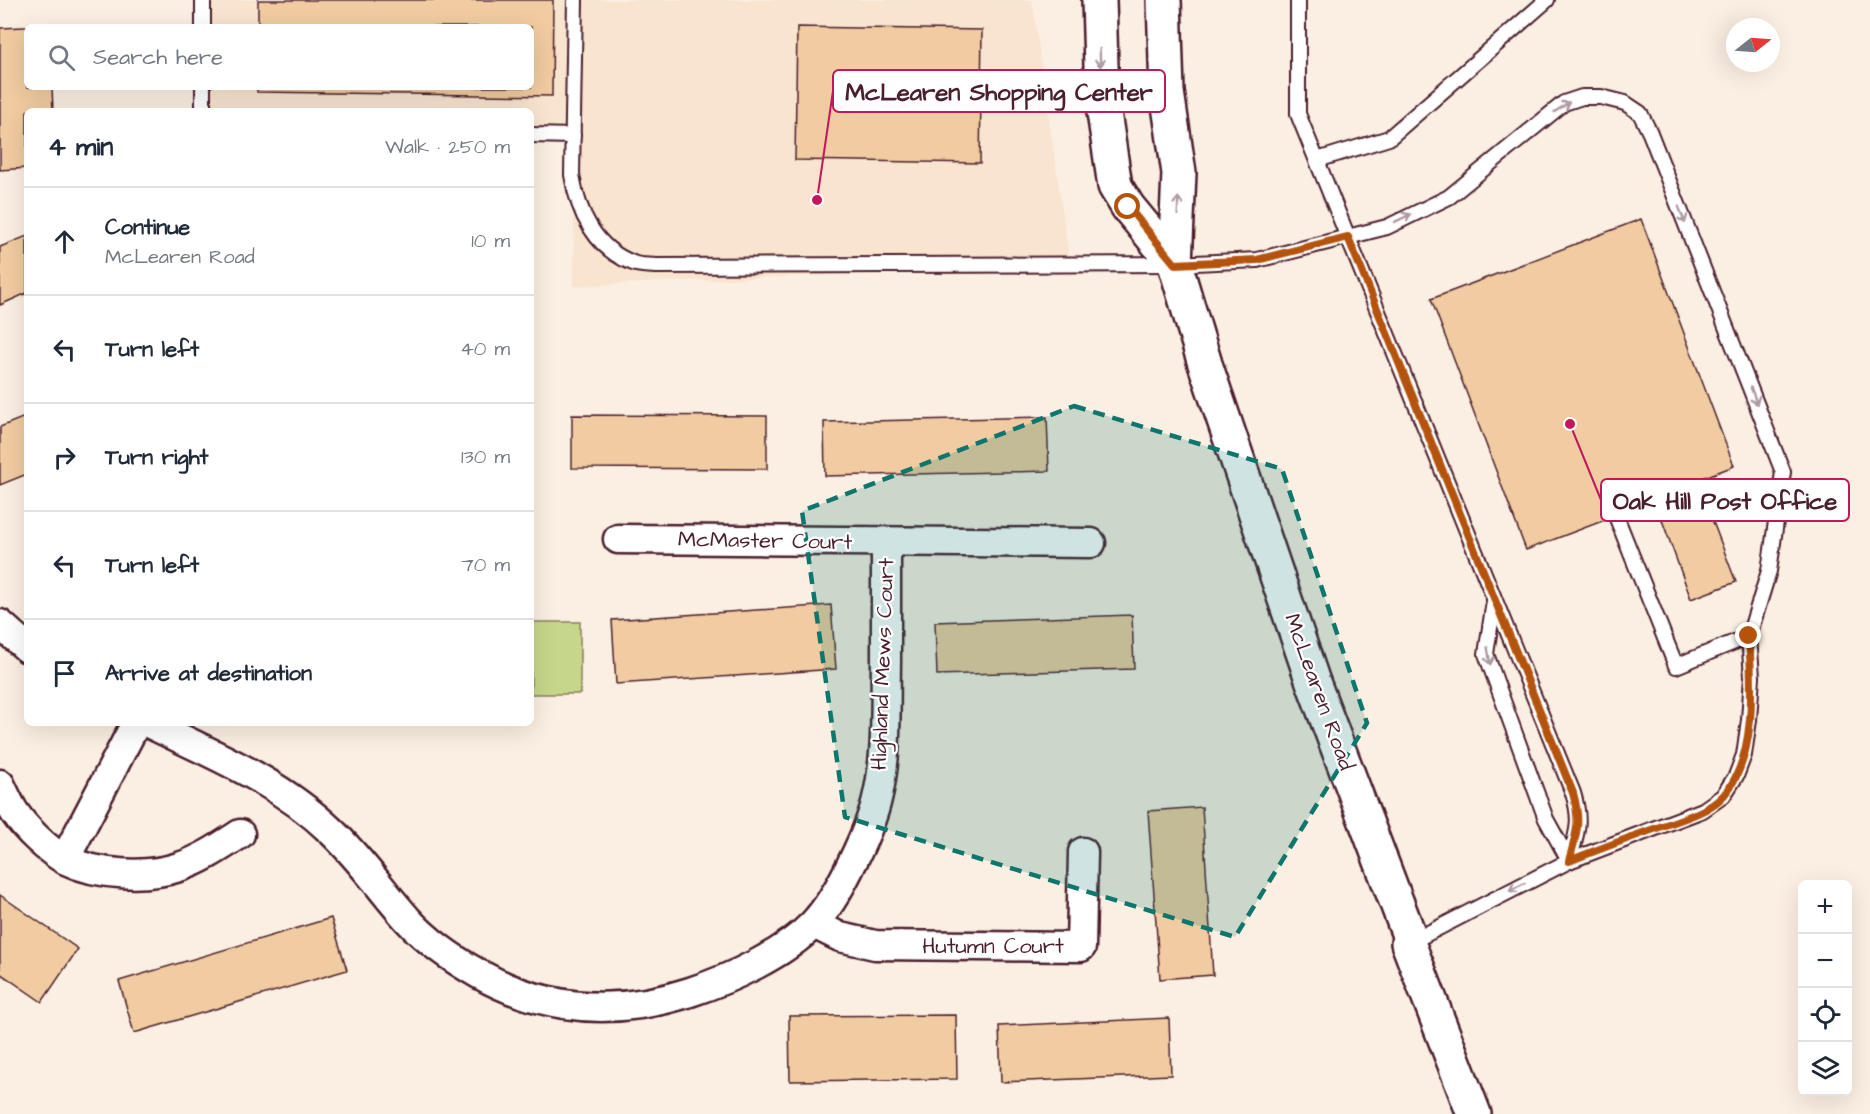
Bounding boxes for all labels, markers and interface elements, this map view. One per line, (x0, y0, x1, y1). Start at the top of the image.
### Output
north arrow (1726, 18, 1780, 72)
search box (24, 24, 534, 90)
icon: search (45, 41, 78, 74)
text: Search here (93, 42, 223, 73)
one-way arrow (1094, 48, 1105, 68)
callout: McLearen Shopping Center (833, 70, 1165, 112)
text: McLearen Shopping Center (845, 76, 1154, 111)
one-way arrow (1553, 100, 1570, 113)
text: 4 min (48, 129, 113, 165)
text: Walk · 250 m (385, 133, 510, 161)
route start (1114, 193, 1140, 219)
one-way arrow (1172, 196, 1183, 216)
one-way arrow (1678, 205, 1689, 224)
text: Continue (105, 212, 190, 243)
one-way arrow (1394, 212, 1412, 224)
icon: ahead (48, 225, 81, 258)
text: 10 m (471, 227, 510, 255)
text: McLearen Road (105, 243, 255, 271)
icon: left (48, 333, 81, 366)
text: Turn left (105, 334, 199, 365)
text: 40 m (460, 335, 510, 363)
one-way arrow (1749, 387, 1760, 405)
icon: right (48, 441, 81, 474)
text: Turn right (105, 442, 208, 473)
text: 130 m (461, 443, 510, 471)
callout: Oak Hill Post Office (1601, 479, 1849, 521)
text: Oak Hill Post Office (1613, 485, 1837, 519)
street label: McMaster Court (678, 524, 853, 558)
icon: left (48, 549, 81, 582)
text: Turn left (105, 550, 199, 581)
text: 70 m (462, 551, 510, 579)
street label: Highland Mews Court (864, 557, 903, 771)
street label: McLearen Road (1276, 609, 1362, 775)
route end (1735, 622, 1761, 648)
one-way arrow (1483, 646, 1494, 665)
icon: arrive (48, 657, 81, 690)
text: Arrive at destination (105, 658, 312, 689)
map controls (1798, 880, 1852, 1096)
button: + (1798, 880, 1852, 934)
one-way arrow (1508, 882, 1526, 894)
street label: Hutumn Court (922, 931, 1064, 962)
button: − (1798, 934, 1852, 988)
button: locate (1798, 988, 1852, 1042)
button: layers (1798, 1042, 1852, 1096)

